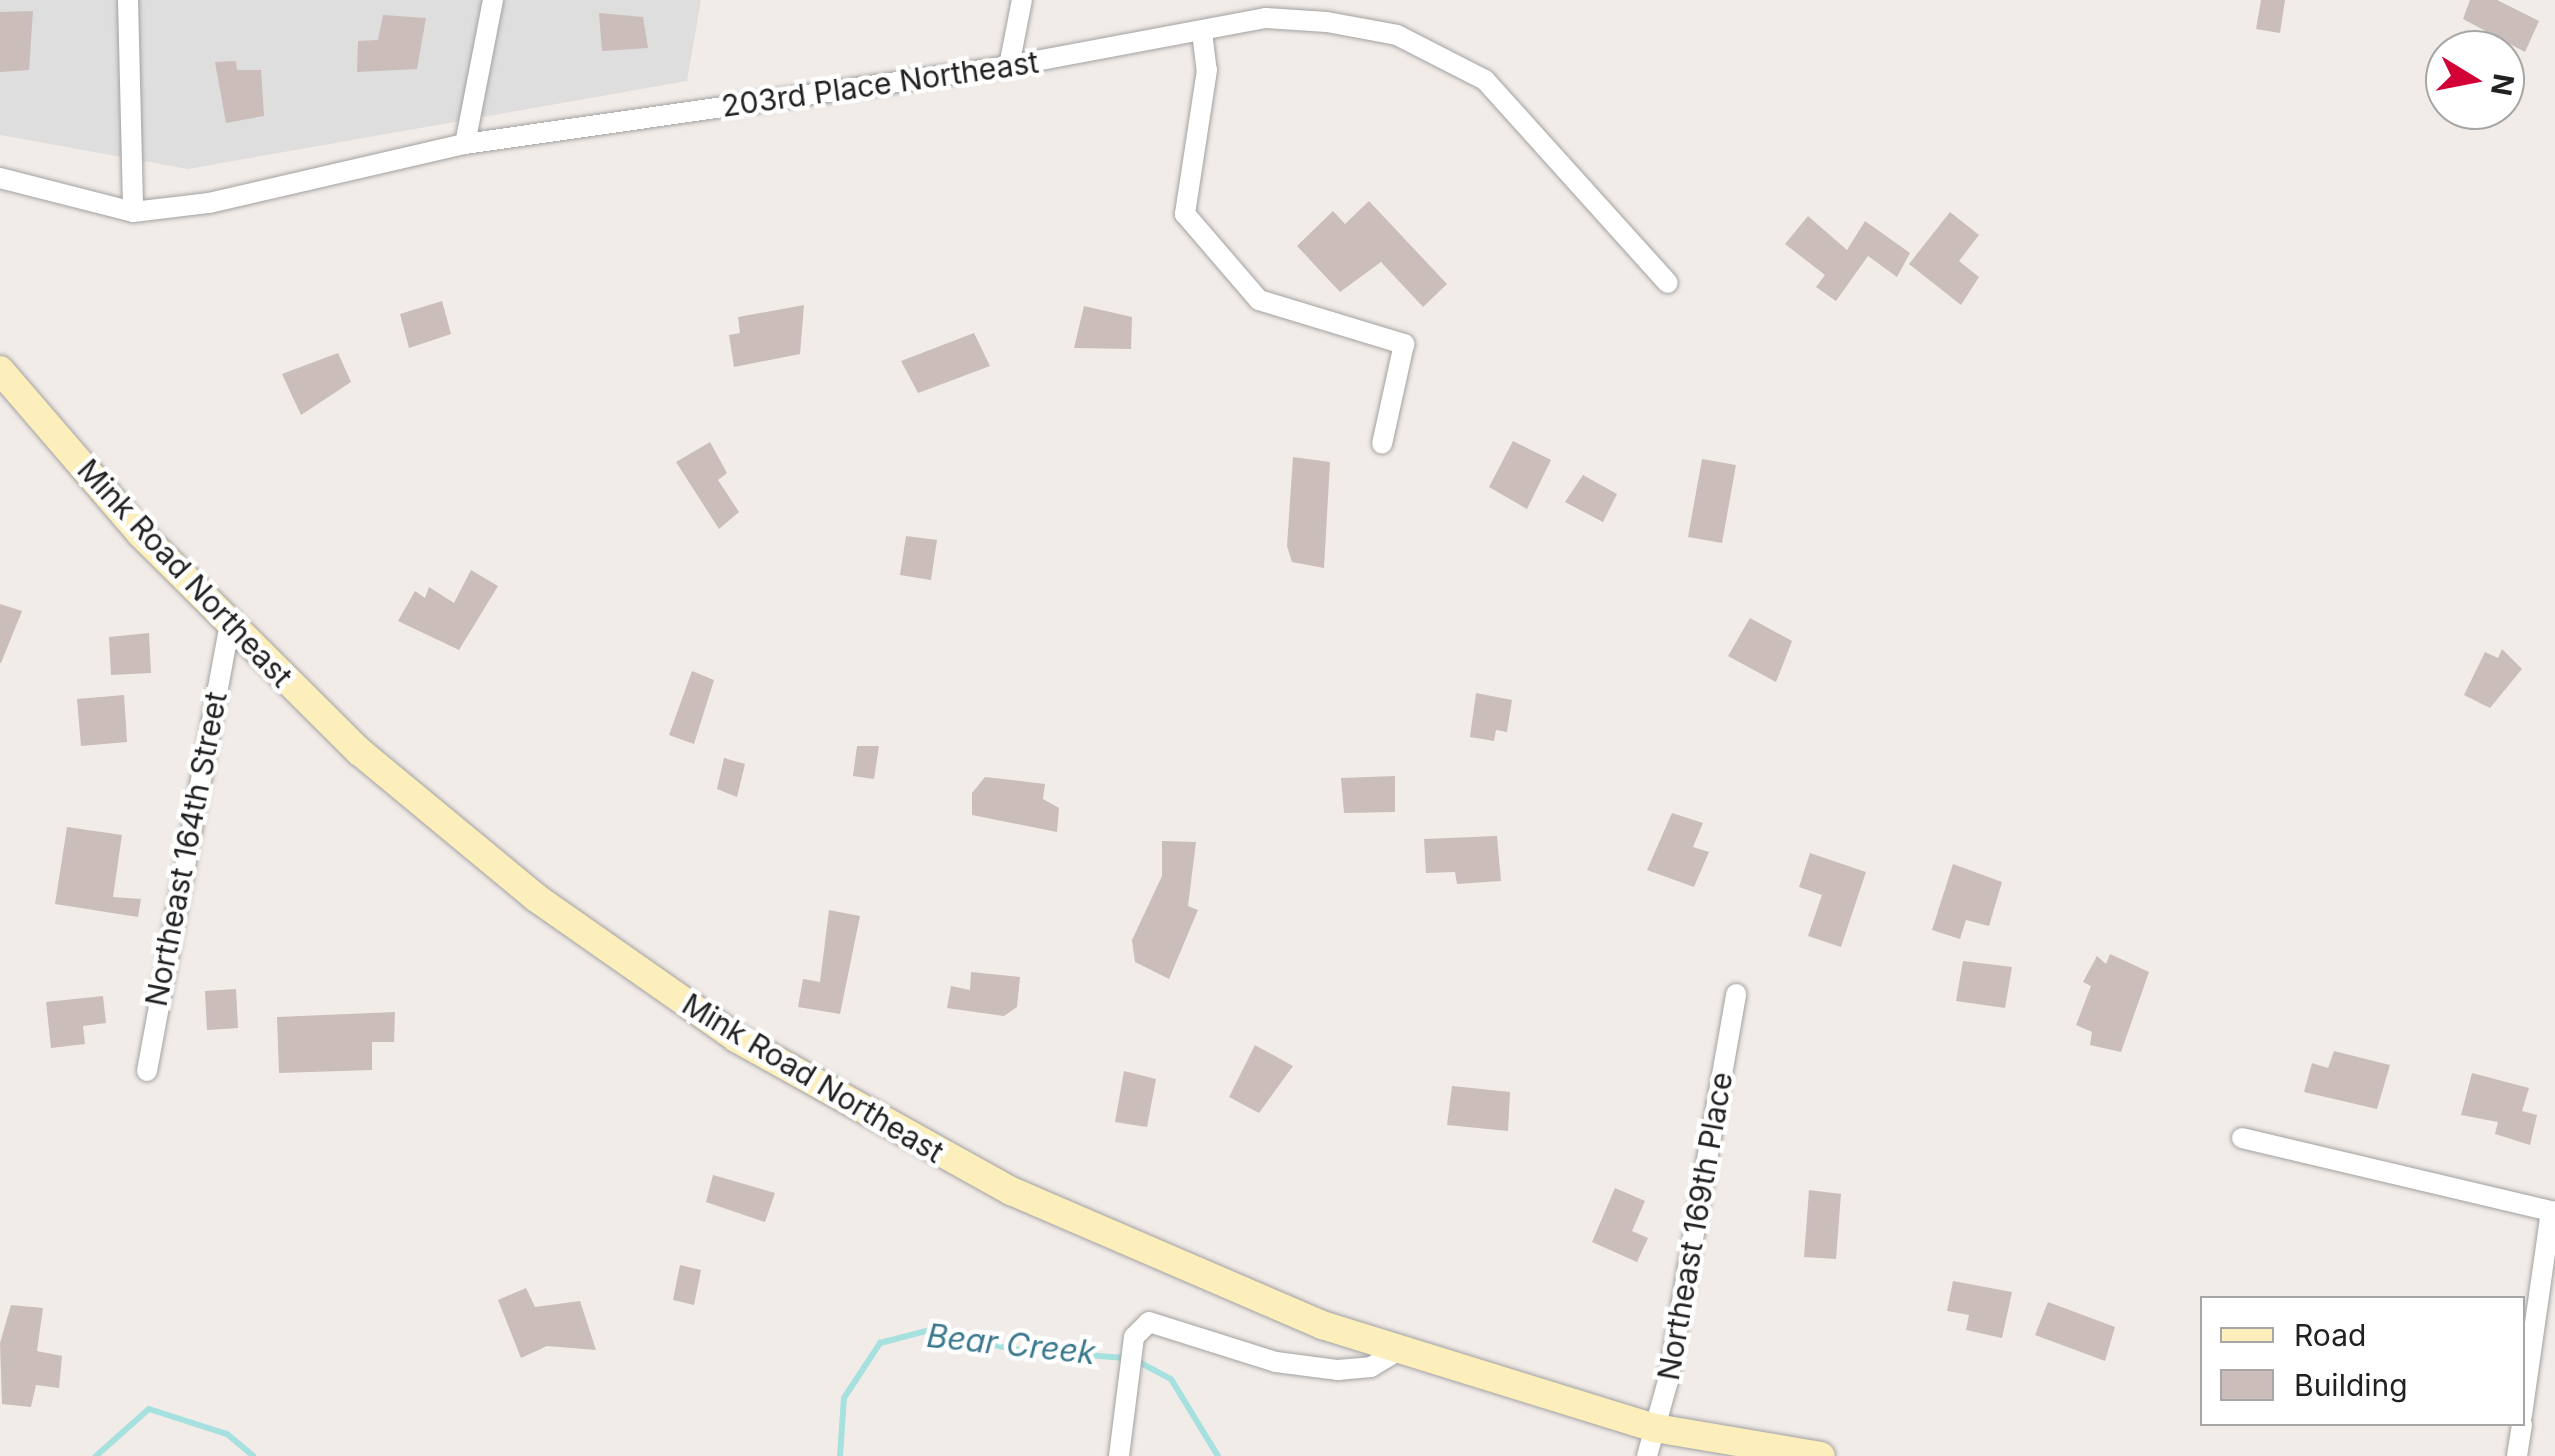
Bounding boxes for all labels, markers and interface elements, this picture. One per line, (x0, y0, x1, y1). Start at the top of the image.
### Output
north arrow (2425, 30, 2525, 130)
street label: 203rd Place Northeast (719, 44, 1041, 124)
text: N (2484, 71, 2521, 98)
street label: Mink Road Northeast (70, 452, 300, 694)
street label: Northeast 164th Street (138, 689, 234, 1009)
street label: Mink Road Northeast (676, 986, 950, 1170)
street label: Northeast 169th Place (1650, 1069, 1740, 1383)
legend (2200, 1296, 2525, 1426)
water label: Bear Creek (925, 1317, 1097, 1373)
text: Road (2294, 1317, 2366, 1353)
text: Building (2294, 1367, 2408, 1403)

